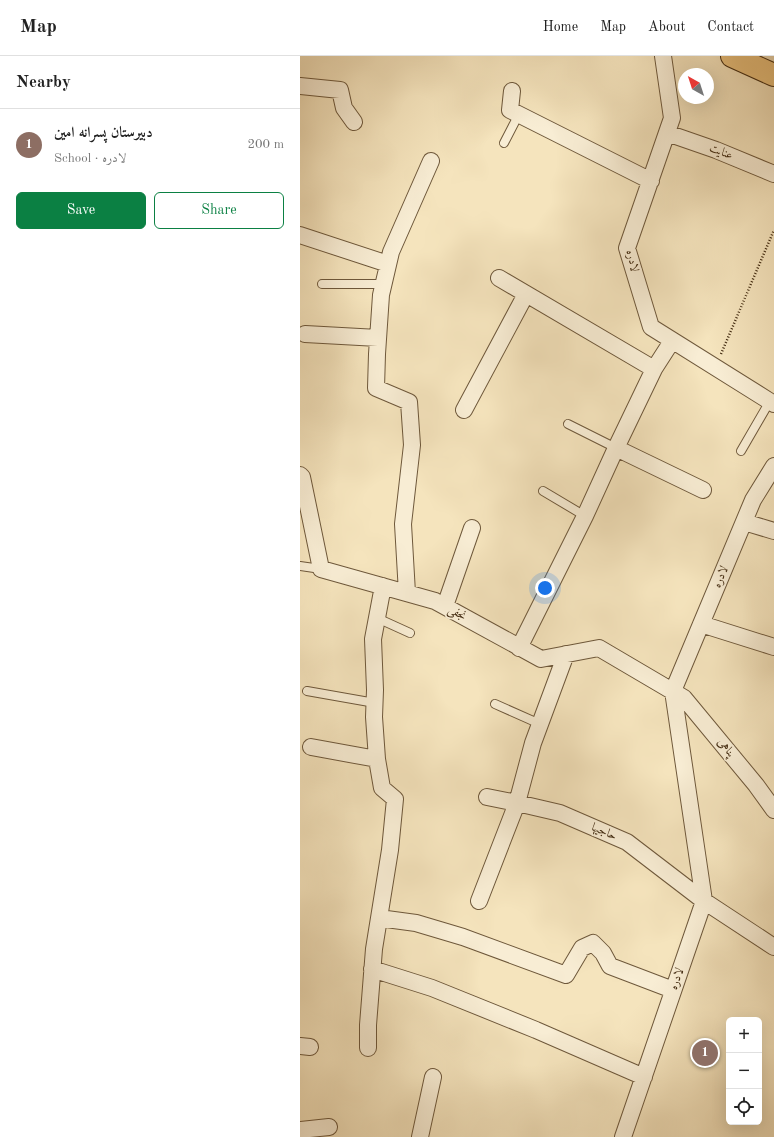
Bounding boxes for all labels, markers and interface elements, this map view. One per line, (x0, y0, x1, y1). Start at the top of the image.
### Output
text: Map (20, 18, 57, 37)
text: Home (543, 20, 578, 34)
text: Map (600, 20, 626, 34)
text: About (648, 20, 685, 34)
text: Contact (707, 20, 754, 34)
north arrow (678, 68, 714, 104)
text: Nearby (16, 74, 71, 91)
text: دبیرستان پسرانه امین (54, 126, 153, 141)
text: 1 (25, 138, 33, 151)
text: 200 m (247, 138, 284, 151)
street label: عنایت (707, 142, 735, 163)
text: School · لادره (54, 152, 126, 165)
button: Save (16, 192, 146, 229)
button: Share (154, 192, 284, 229)
street label: لادره (624, 249, 640, 274)
street label: لادره (711, 564, 731, 590)
your location (535, 578, 555, 598)
street label: نجفی (445, 602, 469, 625)
street label: پناهی (713, 736, 737, 761)
street label: حاجیها (589, 821, 618, 844)
street label: لادره (668, 966, 686, 992)
map controls (726, 1017, 762, 1125)
button: + (726, 1017, 762, 1053)
pin: 1 (692, 1038, 718, 1068)
button: − (726, 1053, 762, 1089)
button: locate (726, 1089, 762, 1125)

